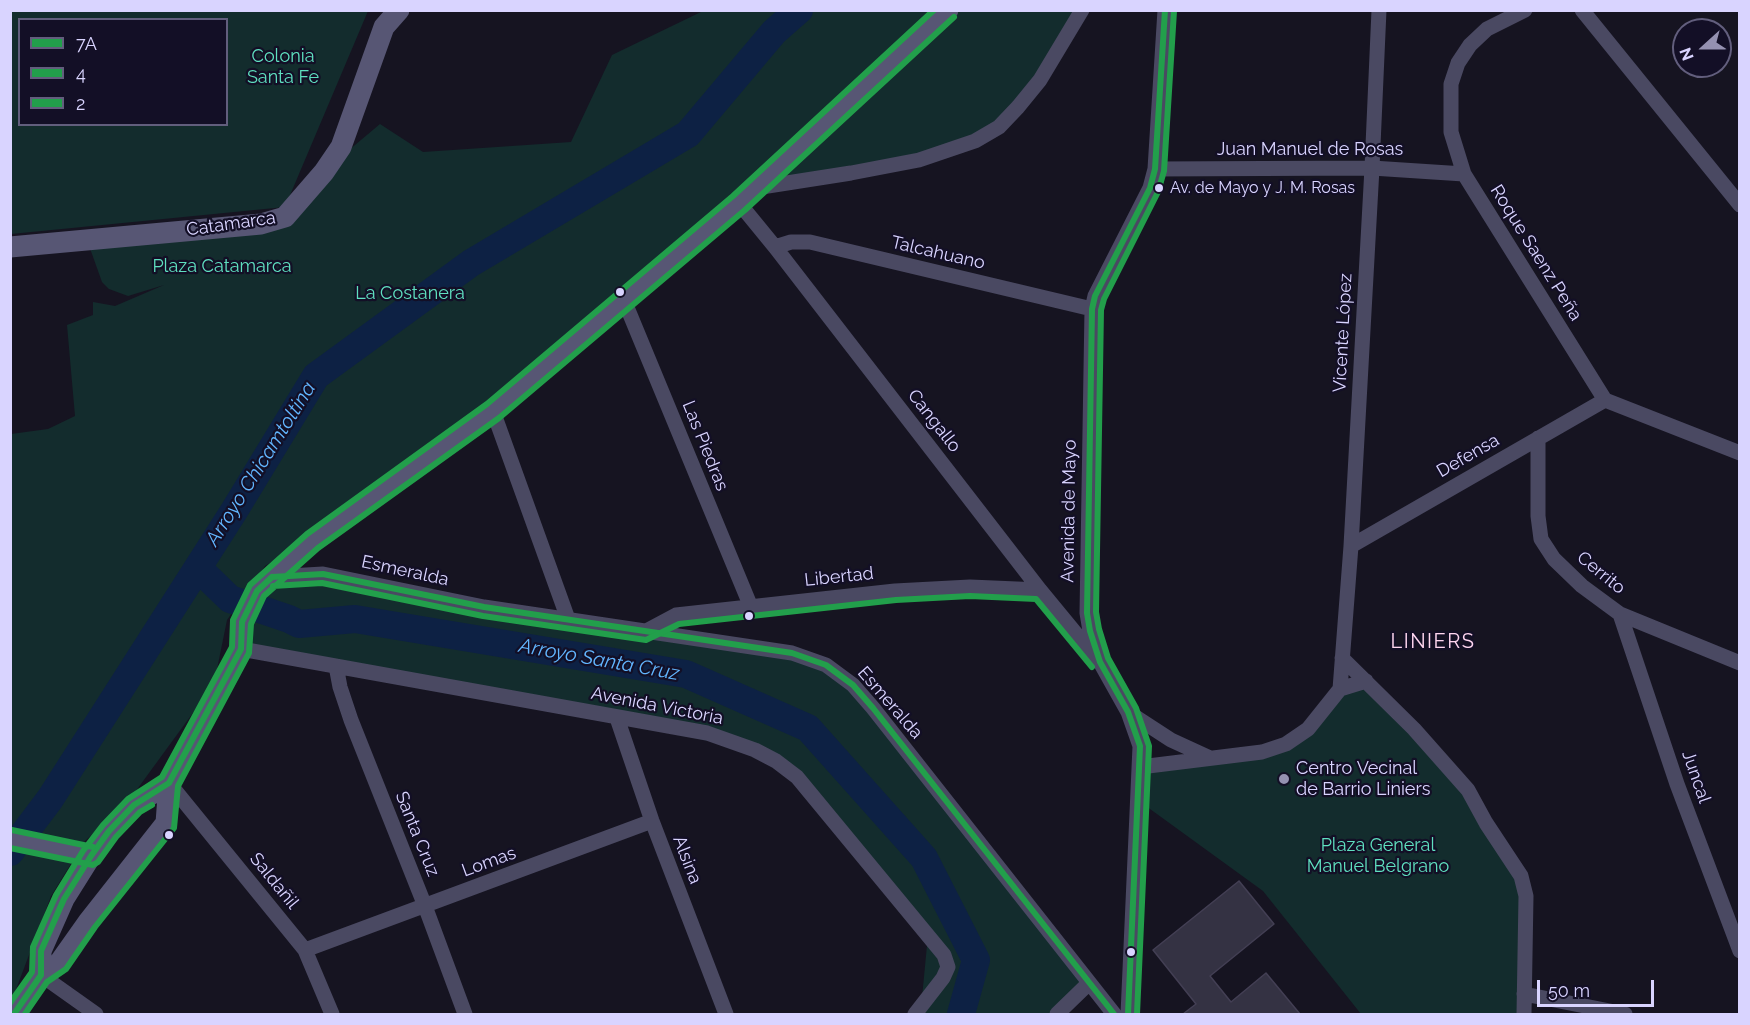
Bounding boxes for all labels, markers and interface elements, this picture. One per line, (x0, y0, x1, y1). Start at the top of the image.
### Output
legend (18, 18, 228, 126)
north arrow (1672, 18, 1732, 78)
text: 7A (76, 33, 97, 54)
text: N (1676, 45, 1698, 63)
park label: Colonia Santa Fe (247, 46, 319, 88)
text: 4 (76, 63, 86, 84)
text: 2 (76, 93, 85, 114)
street label: Juan Manuel de Rosas (1217, 139, 1403, 161)
place label: Av. de Mayo y J. M. Rosas (1170, 178, 1355, 198)
street label: Roque Saenz Peña (1485, 181, 1587, 325)
marker: Av. de Mayo y J. M. Rosas (1153, 182, 1165, 194)
street label: Catamarca (185, 207, 277, 241)
street label: Talcahuano (889, 232, 987, 274)
park label: Plaza Catamarca (152, 256, 292, 278)
street label: Vicente López (1329, 273, 1357, 393)
park label: La Costanera (355, 283, 465, 305)
unlabelled marker (614, 286, 626, 298)
water label: Arroyo Chicamtoltina (201, 378, 321, 550)
street label: Cangallo (903, 385, 965, 457)
street label: Las Piedras (677, 398, 733, 494)
street label: Defensa (1433, 430, 1503, 482)
street label: Avenida de Mayo (1057, 439, 1081, 583)
street label: Cerrito (1572, 547, 1630, 599)
street label: Esmeralda (359, 551, 451, 591)
street label: Libertad (803, 563, 875, 591)
unlabelled marker (743, 610, 755, 622)
district label: LINIERS (1391, 630, 1475, 654)
water label: Arroyo Santa Cruz (517, 634, 681, 686)
street label: Esmeralda (853, 662, 927, 744)
street label: Avenida Victoria (589, 683, 725, 729)
street label: Juncal (1677, 748, 1715, 806)
place label: Centro Vecinal de Barrio Liniers (1296, 758, 1430, 800)
marker: Centro Vecinal de Barrio Liniers (1277, 772, 1291, 786)
street label: Santa Cruz (390, 788, 444, 880)
unlabelled marker (163, 829, 175, 841)
street label: Alsina (668, 833, 706, 887)
park label: Plaza General Manuel Belgrano (1307, 835, 1449, 878)
street label: Lomas (459, 842, 519, 882)
street label: Saldañil (245, 849, 303, 913)
unlabelled marker (1125, 946, 1137, 958)
scale bar (1540, 968, 1657, 1006)
text: 50 m (1548, 980, 1590, 1001)

